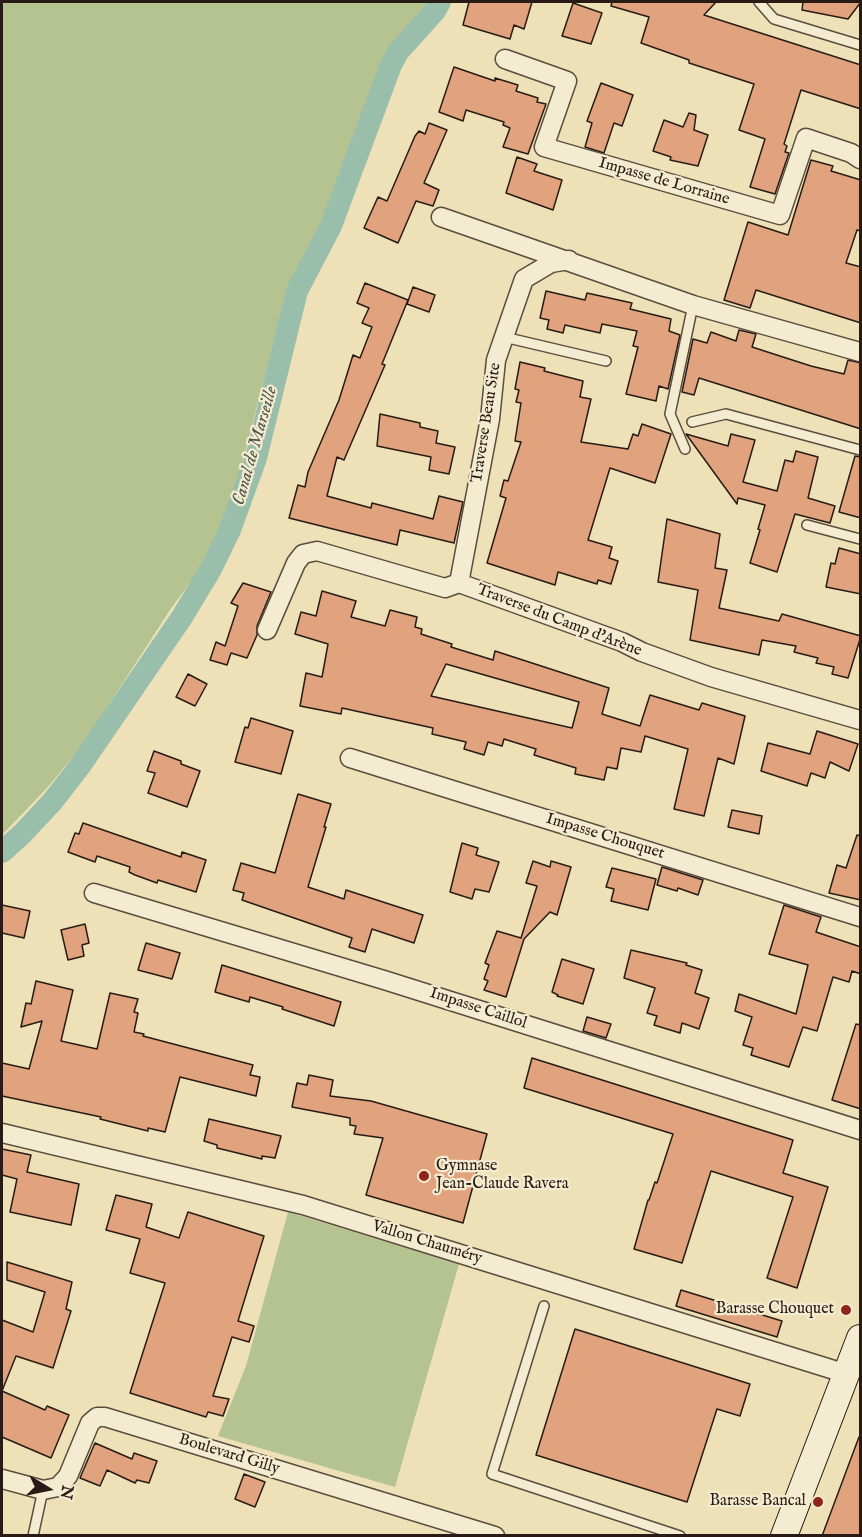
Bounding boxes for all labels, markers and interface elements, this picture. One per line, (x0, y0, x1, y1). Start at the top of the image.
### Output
street label: Impasse de Lorraine (596, 154, 732, 210)
street label: Traverse Beau Site (468, 361, 506, 485)
water label: Canal de Marseille (229, 384, 283, 508)
street label: Traverse du Camp d'Arène (474, 581, 644, 661)
street label: Impasse Chouquet (544, 810, 666, 864)
street label: Impasse Caillol (427, 984, 529, 1034)
place label: Gymnase Jean-Claude Ravera (436, 1157, 569, 1195)
marker: Gymnase Jean-Claude Ravera (417, 1169, 431, 1183)
street label: Vallon Chauméry (370, 1217, 484, 1269)
place label: Barasse Chouquet (716, 1300, 834, 1320)
marker: Barasse Chouquet (839, 1303, 853, 1317)
street label: Boulevard Gilly (176, 1431, 282, 1479)
north arrow (18, 1459, 78, 1519)
text: N (55, 1484, 77, 1501)
place label: Barasse Bancal (709, 1492, 806, 1512)
marker: Barasse Bancal (811, 1495, 825, 1509)

